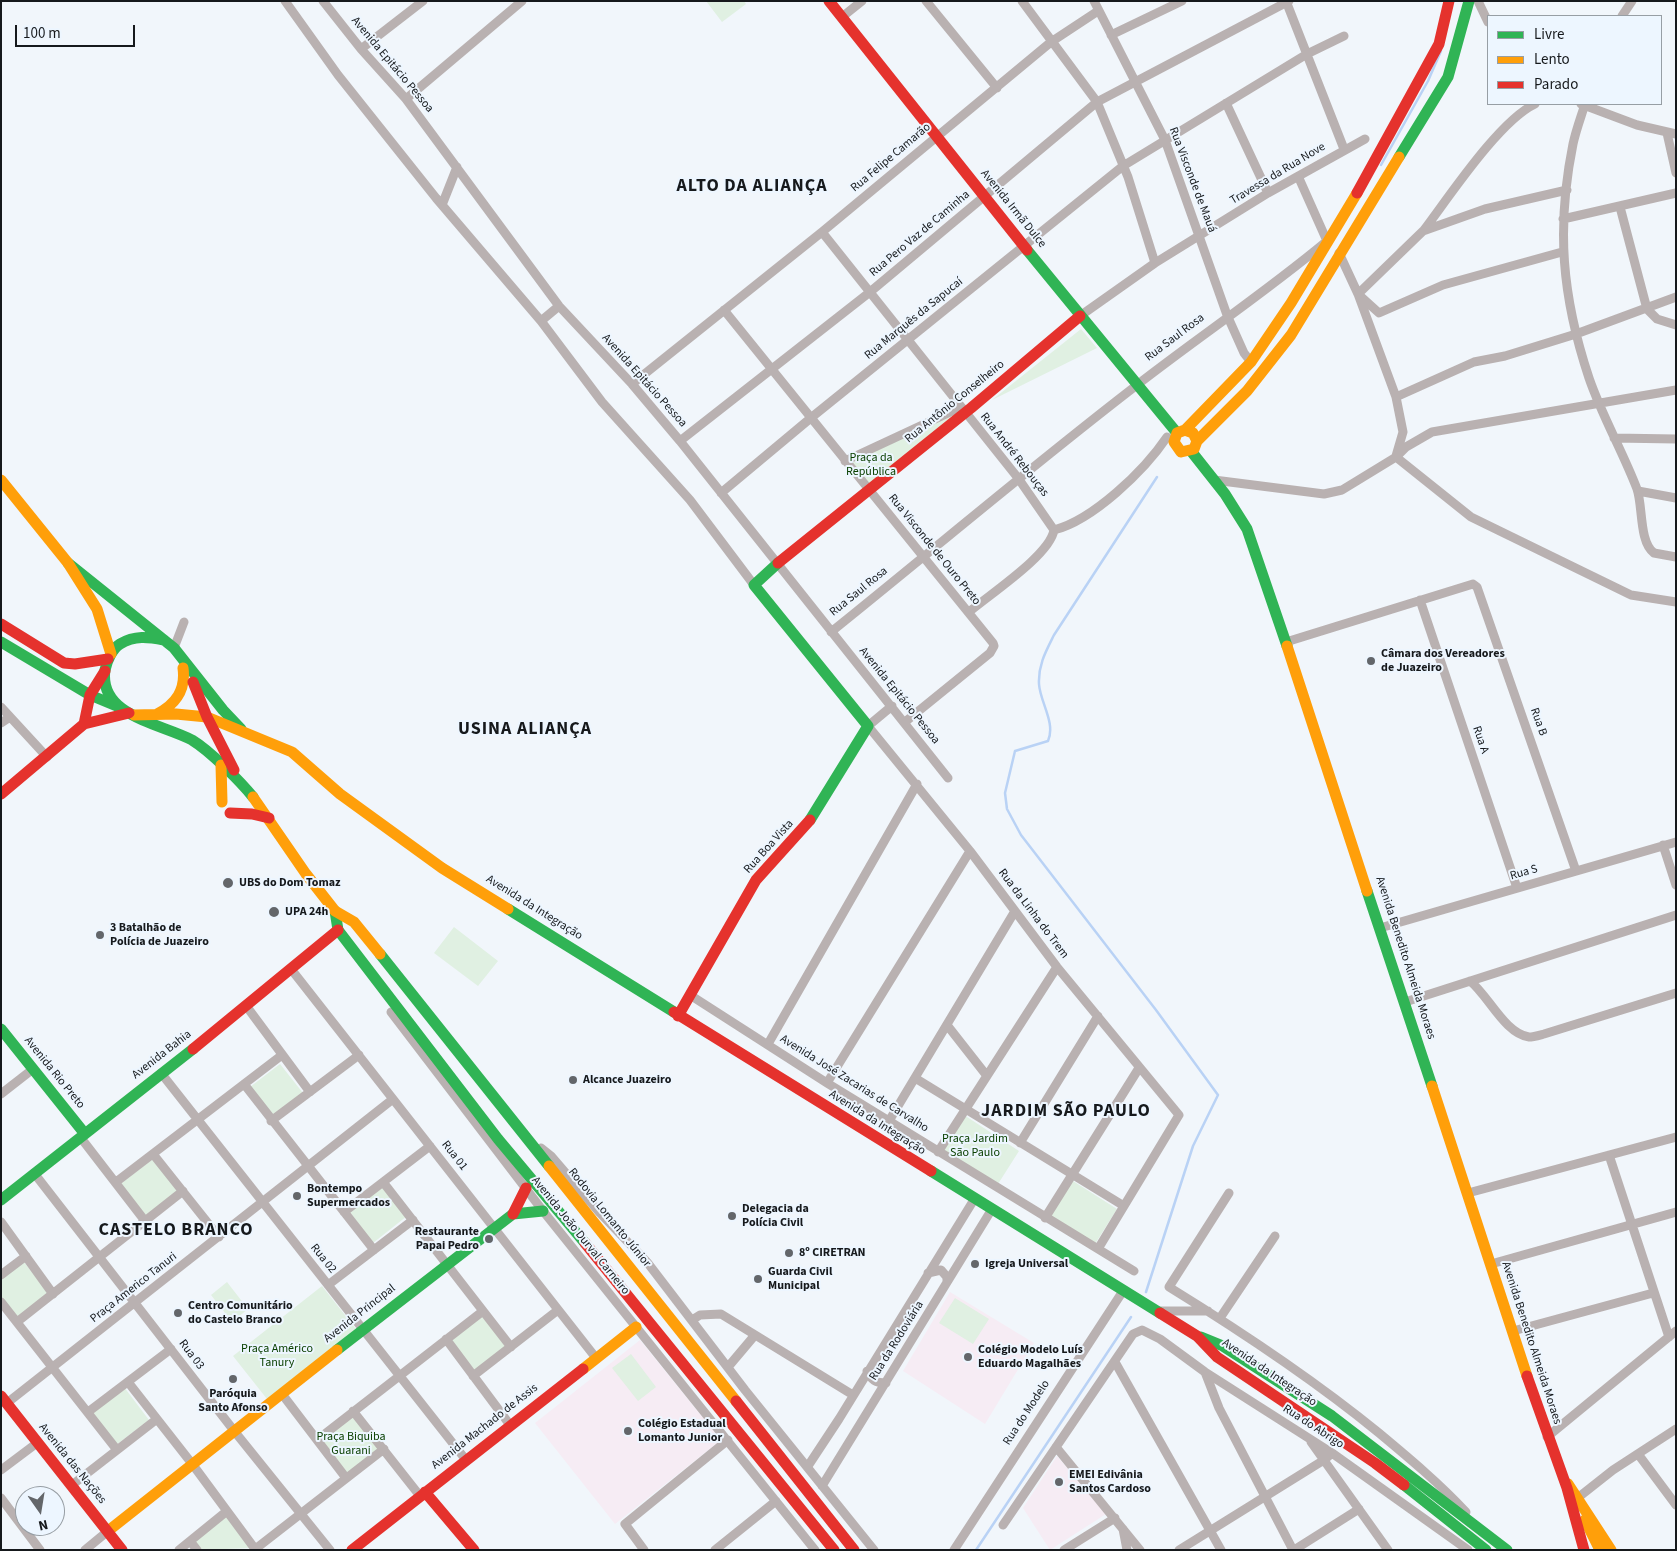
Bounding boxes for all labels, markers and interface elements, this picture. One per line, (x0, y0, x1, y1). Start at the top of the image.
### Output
street label: Avenida Epitácio Pessoa (348, 14, 436, 116)
scale bar (18, 15, 138, 47)
legend (1487, 15, 1662, 105)
text: 100 m (23, 23, 61, 44)
text: Livre (1534, 24, 1564, 45)
text: Lento (1534, 49, 1570, 70)
text: Parado (1534, 74, 1578, 95)
street label: Rua Felipe Camarão (848, 120, 934, 196)
street label: Rua Visconde de Mauá (1165, 125, 1219, 235)
street label: Travessa da Rua Nove (1228, 140, 1328, 208)
street label: Avenida Irmã Dulce (977, 167, 1049, 251)
district label: ALTO DA ALIANÇA (675, 176, 829, 198)
street label: Rua Pero Vaz de Caminha (867, 188, 973, 280)
street label: Rua Marquês da Sapucaí (862, 275, 966, 363)
street label: Rua Saul Rosa (1143, 311, 1207, 365)
street label: Avenida Epitácio Pessoa (598, 331, 690, 431)
street label: Rua Antônio Conselheiro (902, 358, 1008, 446)
street label: Rua André Rebouças (977, 410, 1051, 500)
park label: Praça da República (846, 451, 896, 479)
street label: Rua Visconde de Ouro Preto (885, 492, 983, 608)
street label: Rua Saul Rosa (827, 564, 891, 620)
street label: Avenida Epitácio Pessoa (855, 645, 943, 747)
place label: Câmara dos Vereadores de Juazeiro (1381, 647, 1505, 675)
marker: Câmara dos Vereadores de Juazeiro (1365, 655, 1377, 667)
street label: Rua B (1526, 706, 1550, 738)
district label: USINA ALIANÇA (456, 719, 594, 741)
street label: Rua A (1469, 724, 1491, 756)
street label: Rua Boa Vista (741, 817, 797, 877)
street label: Rua S (1508, 862, 1540, 884)
street label: Rua da Linha do Trem (995, 866, 1071, 962)
street label: Avenida da Integração (483, 872, 585, 944)
street label: Avenida Benedito Almeida Moraes (1372, 875, 1438, 1041)
marker: UBS do Dom Tomaz (221, 876, 235, 890)
place label: UBS do Dom Tomaz (239, 876, 341, 890)
marker: UPA 24h (267, 905, 281, 919)
place label: UPA 24h (285, 905, 328, 919)
place label: 3 Batalhão de Polícia de Juazeiro (110, 921, 209, 949)
marker: 3 Batalhão de Polícia de Juazeiro (94, 929, 106, 941)
street label: Avenida Bahia (130, 1027, 194, 1083)
street label: Avenida José Zacarias de Carvalho (777, 1032, 931, 1136)
street label: Avenida Rio Preto (21, 1034, 87, 1112)
place label: Alcance Juazeiro (583, 1073, 671, 1087)
marker: Alcance Juazeiro (567, 1074, 579, 1086)
street label: Avenida da Integração (826, 1087, 928, 1159)
district label: JARDIM SÃO PAULO (979, 1101, 1153, 1123)
park label: Praça Jardim São Paulo (942, 1132, 1008, 1160)
street label: Rua 01 (438, 1138, 470, 1174)
street label: Rodovia Lomanto Júnior (565, 1166, 653, 1270)
street label: Avenida João Durval Carneiro (528, 1174, 632, 1298)
place label: Bontempo Supermercados (307, 1182, 390, 1210)
marker: Bontempo Supermercados (291, 1190, 303, 1202)
place label: Delegacia da Polícia Civil (742, 1202, 809, 1230)
marker: Delegacia da Polícia Civil (726, 1210, 738, 1222)
district label: CASTELO BRANCO (97, 1220, 255, 1242)
place label: Restaurante Papai Pedro (415, 1225, 479, 1253)
marker: Restaurante Papai Pedro (483, 1233, 495, 1245)
street label: Rua 02 (307, 1241, 339, 1277)
place label: 8º CIRETRAN (799, 1246, 866, 1260)
marker: 8º CIRETRAN (783, 1247, 795, 1259)
street label: Praça Americo Tanuri (88, 1250, 180, 1326)
place label: Igreja Universal (985, 1257, 1068, 1271)
marker: Igreja Universal (969, 1258, 981, 1270)
street label: Avenida Benedito Almeida Moraes (1498, 1260, 1564, 1426)
place label: Guarda Civil Municipal (768, 1265, 832, 1293)
marker: Guarda Civil Municipal (752, 1273, 764, 1285)
street label: Avenida Principal (321, 1282, 399, 1346)
place label: Centro Comunitário do Castelo Branco (188, 1299, 293, 1327)
street label: Rua da Rodoviária (867, 1299, 927, 1383)
marker: Centro Comunitário do Castelo Branco (172, 1307, 184, 1319)
street label: Avenida da Integração (1219, 1336, 1319, 1410)
street label: Rua 03 (175, 1337, 207, 1373)
park label: Praça Américo Tanury (241, 1342, 313, 1370)
place label: Colégio Modelo Luís Eduardo Magalhães (978, 1343, 1083, 1371)
marker: Colégio Modelo Luís Eduardo Magalhães (962, 1351, 974, 1363)
marker: Paróquia Santo Afonso (227, 1373, 239, 1385)
street label: Rua do Modelo (1001, 1378, 1053, 1448)
street label: Avenida Machado de Assis (429, 1381, 541, 1473)
place label: Paróquia Santo Afonso (198, 1387, 268, 1415)
street label: Rua do Abrigo (1280, 1402, 1346, 1452)
place label: Colégio Estadual Lomanto Junior (638, 1417, 726, 1445)
street label: Avenida das Nações (35, 1421, 109, 1507)
marker: Colégio Estadual Lomanto Junior (622, 1425, 634, 1437)
park label: Praça Biquiba Guarani (316, 1430, 386, 1458)
place label: EMEI Edivânia Santos Cardoso (1069, 1468, 1151, 1496)
marker: EMEI Edivânia Santos Cardoso (1053, 1476, 1065, 1488)
north arrow (15, 1486, 65, 1536)
text: N (36, 1514, 50, 1535)

